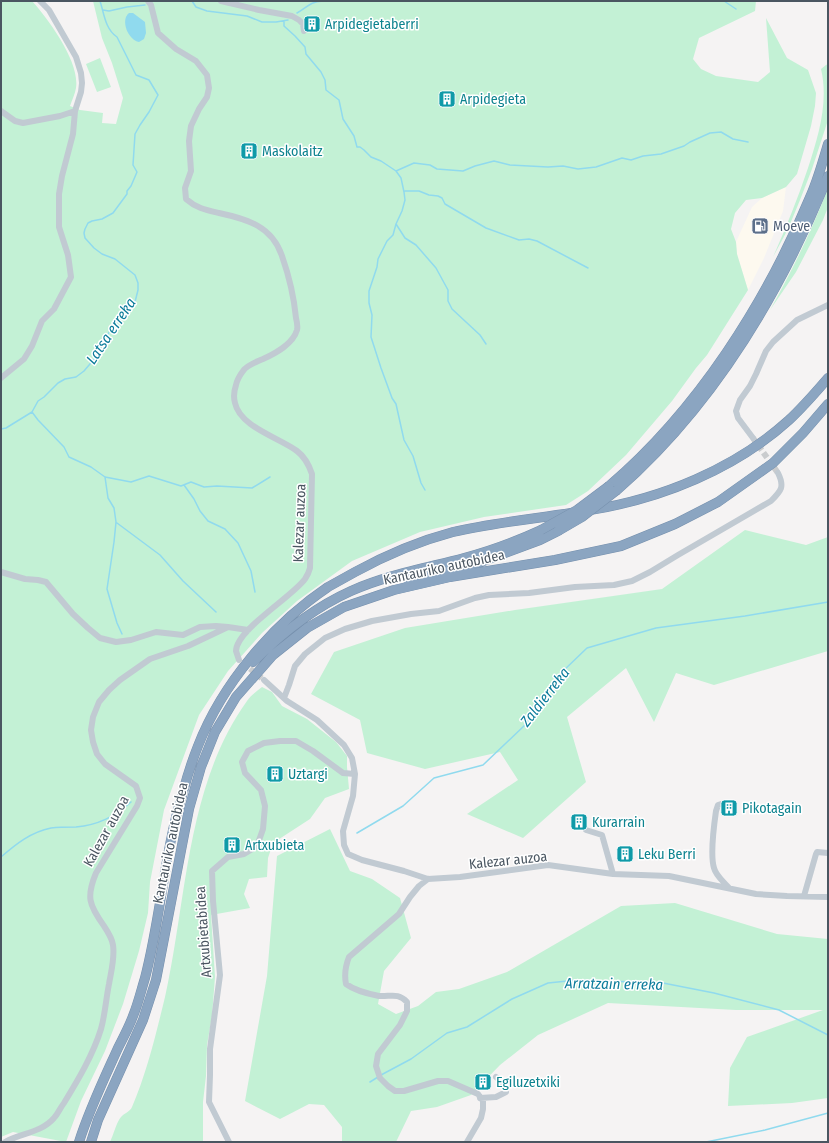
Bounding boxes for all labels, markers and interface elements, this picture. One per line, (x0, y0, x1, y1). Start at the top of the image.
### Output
building icon: Arpidegietaberri (302, 14, 322, 34)
place label: Arpidegietaberri (325, 16, 419, 33)
building icon: Arpidegieta (437, 89, 457, 109)
place label: Arpidegieta (460, 91, 526, 108)
building icon: Maskolaitz (239, 141, 259, 161)
place label: Maskolaitz (262, 143, 323, 160)
fuel station icon: Moeve (750, 216, 770, 236)
place label: Moeve (773, 218, 810, 235)
water label: Latsa erreka (82, 294, 140, 367)
street label: Kalezar auzoa (290, 483, 309, 563)
street label: Kantauriko autobidea (382, 546, 507, 589)
water label: Zaldierreka (516, 664, 574, 731)
building icon: Uztargi (265, 764, 285, 784)
place label: Uztargi (288, 766, 328, 783)
street label: Kantauriko autobidea (149, 781, 192, 905)
street label: Kalezar auzoa (80, 793, 133, 870)
building icon: Pikotagain (719, 798, 739, 818)
place label: Pikotagain (742, 800, 802, 817)
building icon: Kurarrain (569, 812, 589, 832)
place label: Kurarrain (592, 814, 645, 831)
building icon: Artxubieta (222, 835, 242, 855)
place label: Artxubieta (245, 837, 305, 854)
building icon: Leku Berri (615, 844, 635, 864)
place label: Leku Berri (638, 846, 696, 863)
street label: Kalezar auzoa (468, 848, 548, 873)
street label: Artxubietabidea (192, 886, 215, 978)
water label: Arratzain erreka (564, 974, 664, 994)
building icon: Egiluzetxiki (473, 1072, 493, 1092)
place label: Egiluzetxiki (496, 1074, 560, 1091)

